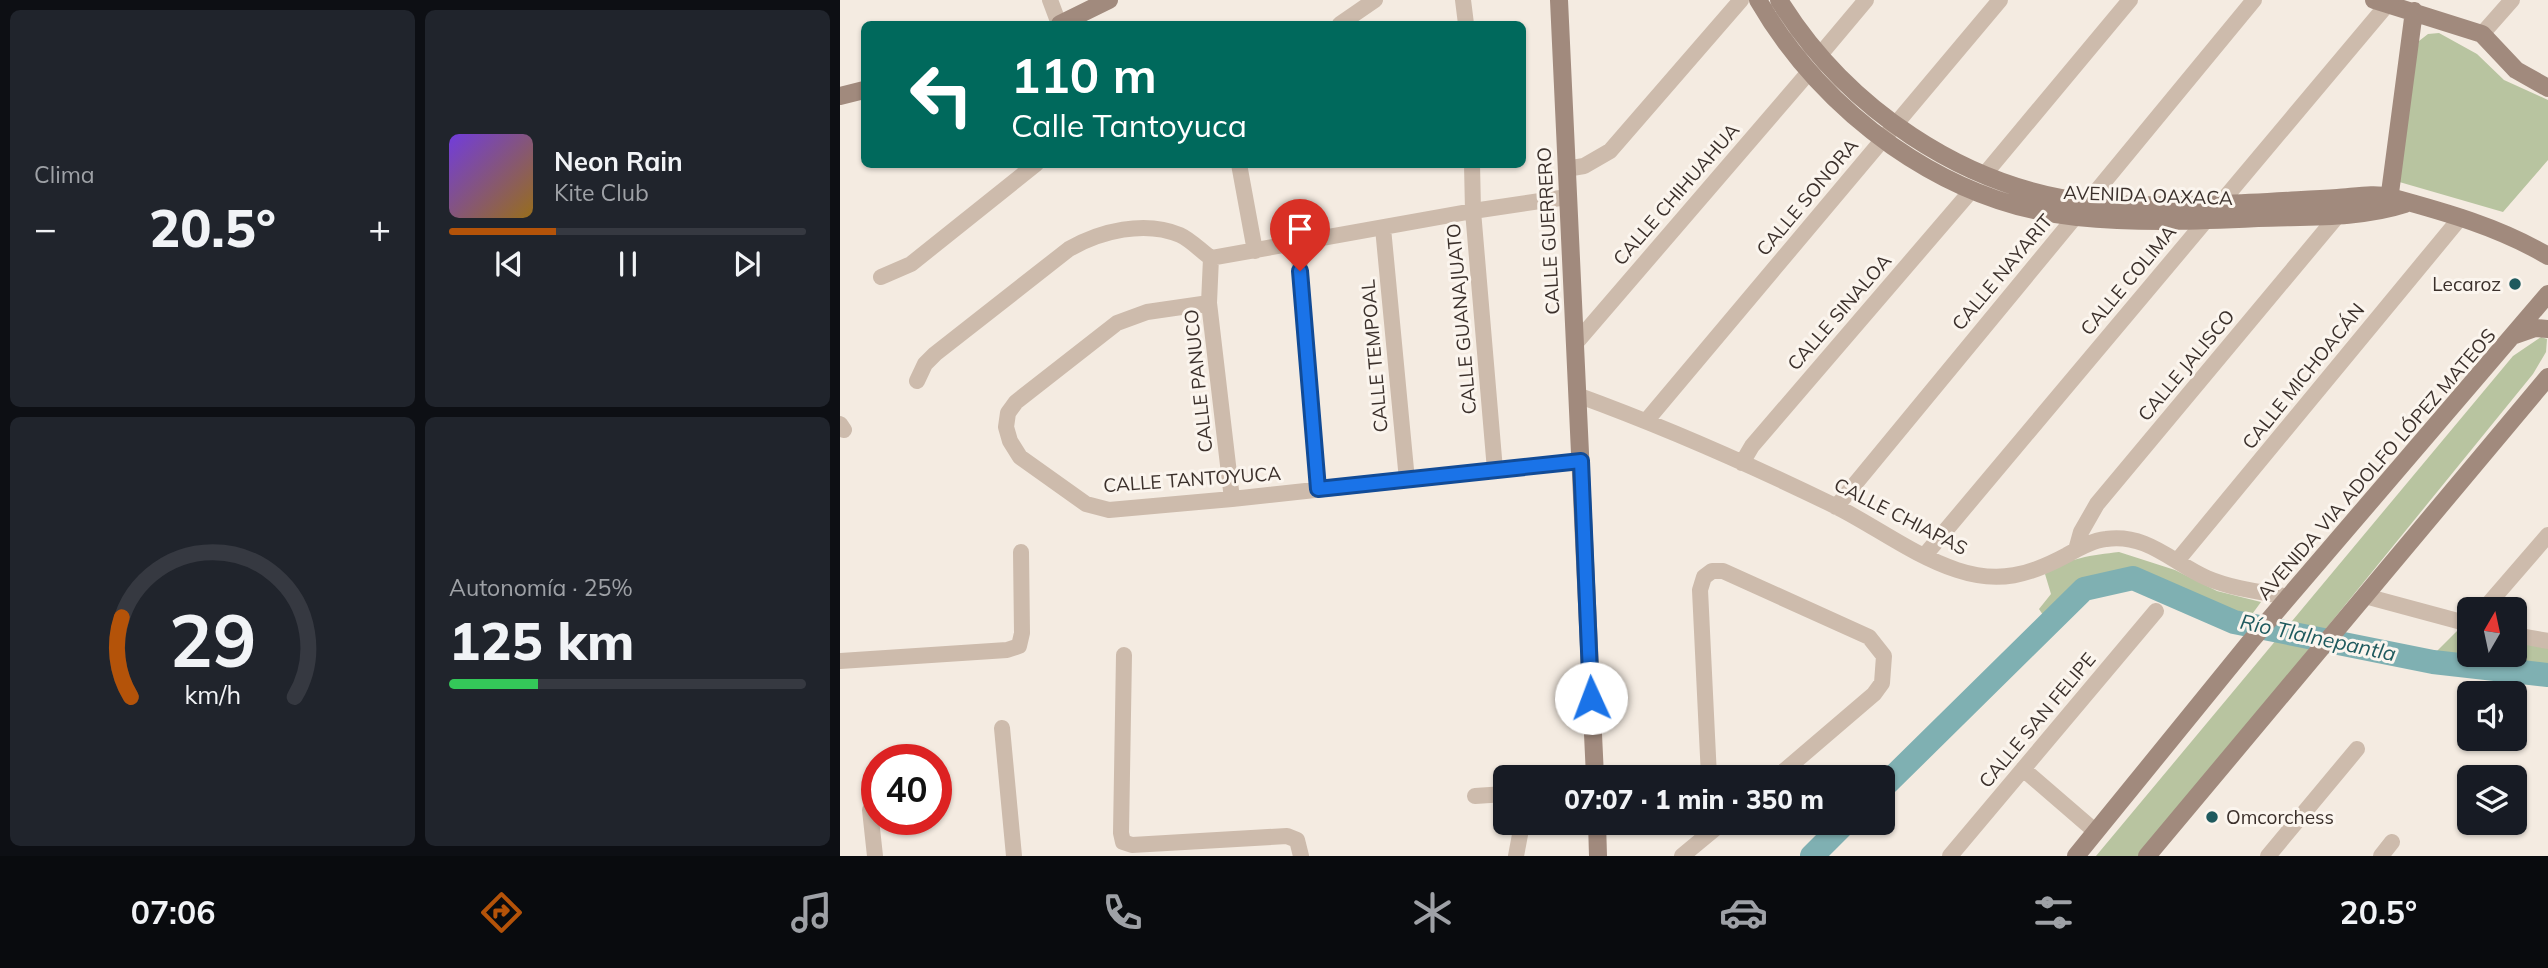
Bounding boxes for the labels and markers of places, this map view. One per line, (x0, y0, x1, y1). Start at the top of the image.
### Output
pin (1270, 199, 1330, 271)
place label: Lecaroz (2432, 272, 2501, 296)
marker: Lecaroz (2507, 276, 2523, 292)
place label: Omcorchess (2226, 805, 2334, 829)
marker: Omcorchess (2204, 809, 2220, 825)

